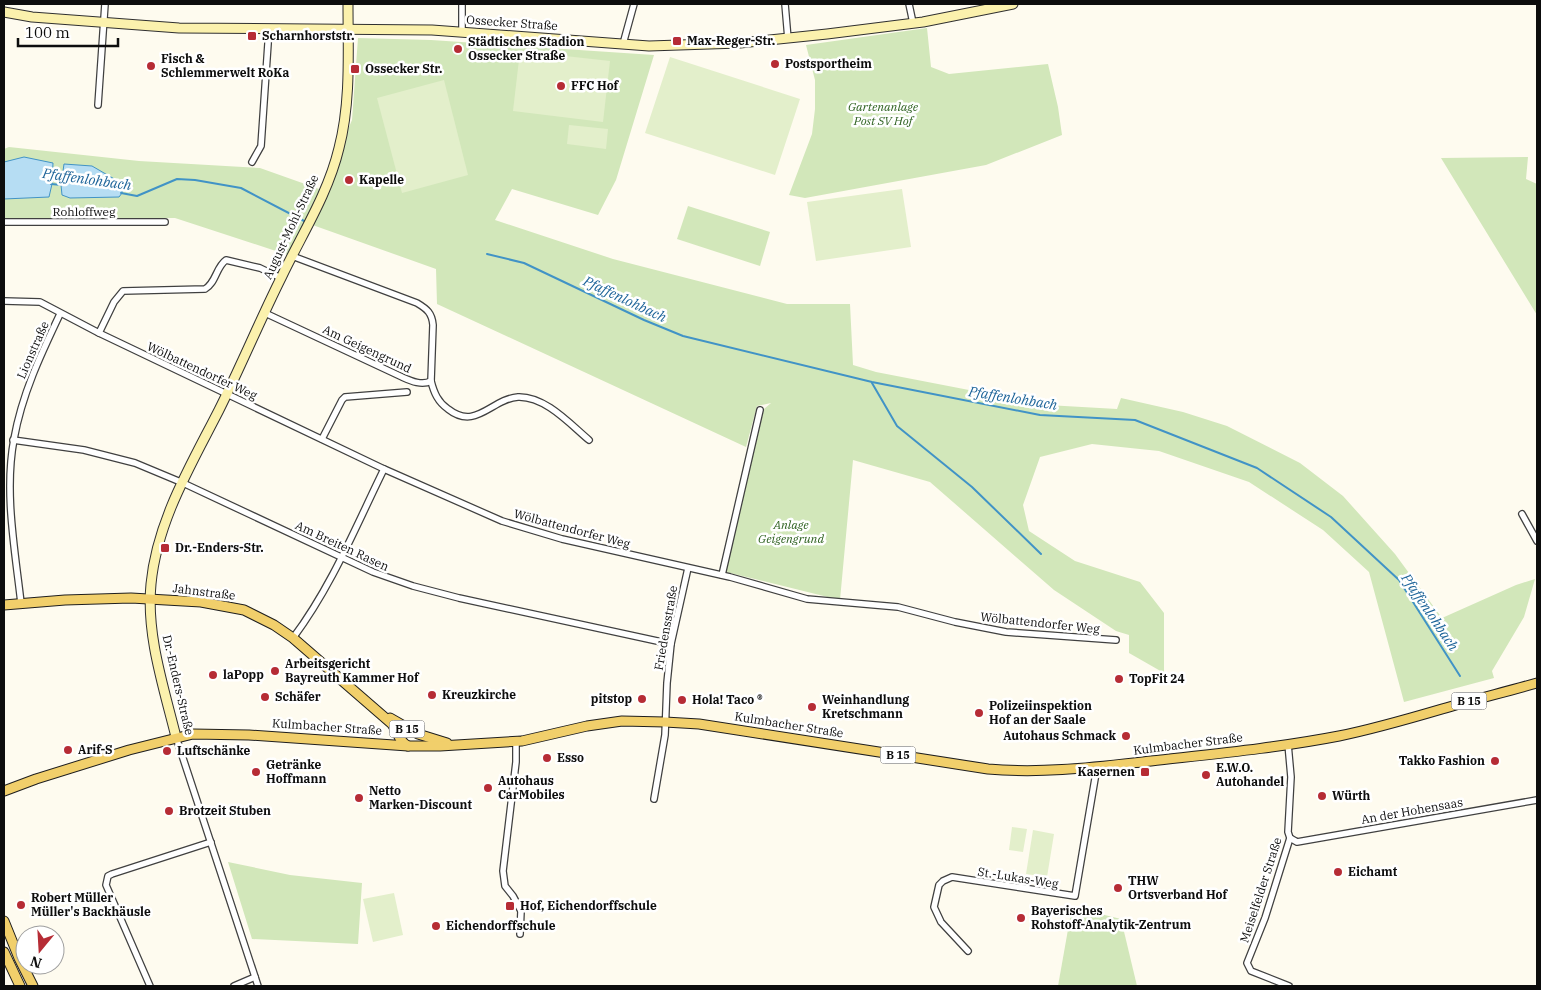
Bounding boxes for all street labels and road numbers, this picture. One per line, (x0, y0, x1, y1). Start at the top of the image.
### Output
street label: Ossecker Straße (466, 12, 558, 33)
street label: August-Mohl-Straße (260, 172, 321, 282)
street label: Rohloffweg (53, 204, 116, 219)
street label: Lionstraße (13, 319, 52, 381)
street label: Am Geigengrund (320, 321, 414, 376)
street label: Wölbattendorfer Weg (145, 338, 260, 403)
street label: Wölbattendorfer Weg (512, 506, 632, 551)
street label: Am Breiten Rasen (293, 517, 392, 574)
street label: Jahnstraße (172, 580, 236, 603)
street label: Friedensstraße (651, 584, 680, 672)
street label: Wölbattendorfer Weg (980, 609, 1101, 636)
street label: Dr.-Enders-Straße (160, 633, 197, 736)
road number: B 15 (1452, 692, 1486, 709)
street label: Kulmbacher Straße (734, 708, 845, 741)
street label: Kulmbacher Straße (272, 715, 382, 738)
road number: B 15 (390, 721, 424, 738)
street label: Kulmbacher Straße (1132, 729, 1243, 758)
road number: B 15 (880, 746, 916, 764)
street label: An der Hohensaas (1360, 794, 1464, 827)
street label: Meiselfelder Straße (1236, 835, 1285, 944)
street label: St.-Lukas-Weg (977, 864, 1060, 891)

